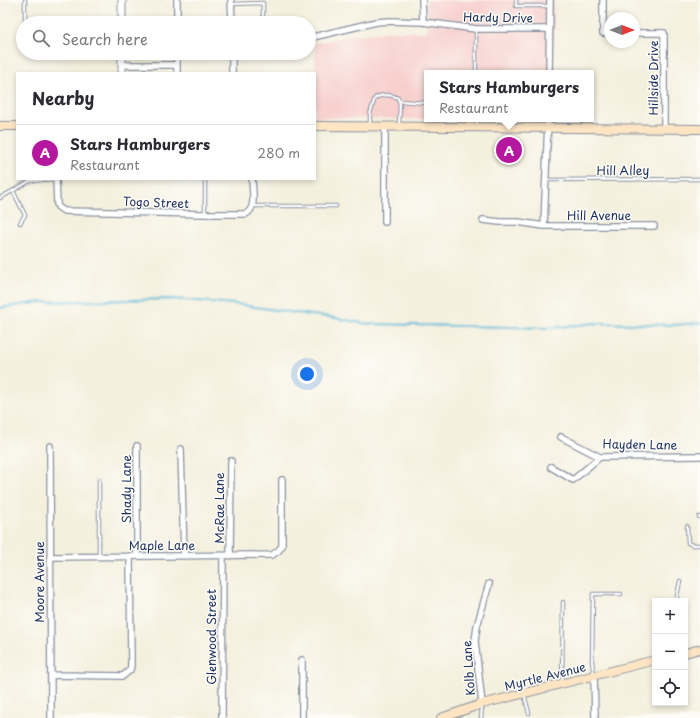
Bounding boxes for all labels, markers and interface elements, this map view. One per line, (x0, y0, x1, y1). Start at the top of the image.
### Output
street label: Hardy Drive (463, 7, 533, 27)
north arrow (604, 12, 640, 48)
search box (16, 16, 316, 60)
icon: search (30, 27, 52, 49)
text: Search here (62, 27, 148, 50)
street label: Hillside Drive (644, 41, 662, 115)
popup (424, 70, 594, 122)
text: Stars Hamburgers (439, 75, 579, 98)
text: Nearby (32, 85, 94, 111)
text: Restaurant (439, 98, 508, 117)
text: Stars Hamburgers (70, 132, 210, 155)
pin: A (496, 135, 522, 165)
text: A (40, 143, 50, 162)
text: 280 m (258, 143, 300, 162)
text: Restaurant (70, 155, 140, 174)
street label: Hill Alley (597, 161, 650, 179)
street label: Togo Street (123, 192, 189, 212)
street label: Hill Avenue (567, 206, 632, 224)
your location (297, 364, 317, 384)
street label: Hayden Lane (602, 434, 678, 454)
street label: Shady Lane (117, 455, 135, 523)
street label: McRae Lane (210, 472, 228, 544)
street label: Maple Lane (129, 536, 196, 554)
street label: Moore Avenue (30, 541, 48, 623)
street label: Glenwood Street (202, 589, 220, 685)
map controls (652, 598, 688, 706)
button: + (652, 598, 688, 634)
button: − (652, 634, 688, 670)
street label: Kolb Lane (457, 639, 479, 696)
street label: Myrtle Avenue (502, 657, 588, 695)
button: locate (652, 670, 688, 706)

